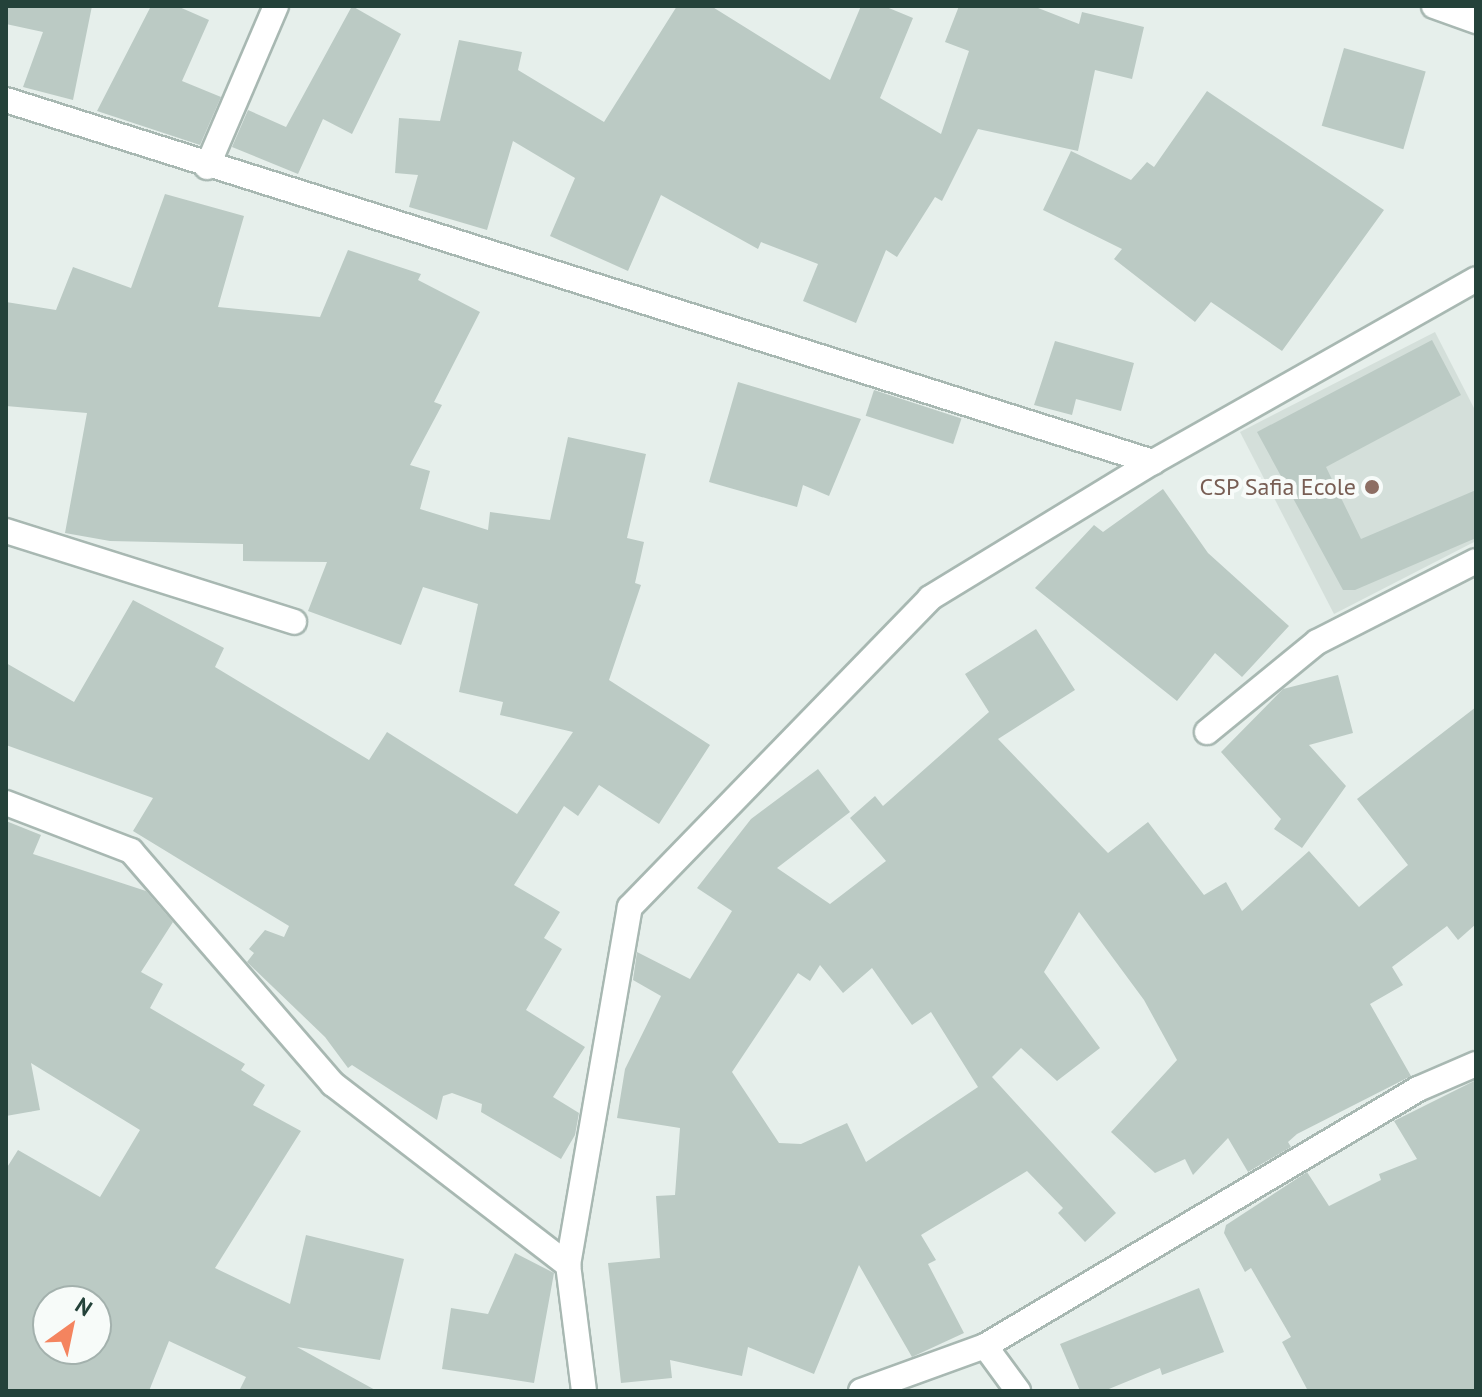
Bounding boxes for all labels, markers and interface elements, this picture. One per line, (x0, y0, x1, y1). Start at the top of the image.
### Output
place label: CSP Safia Ecole (1199, 473, 1356, 501)
marker: CSP Safia Ecole (1363, 478, 1381, 496)
north arrow (32, 1285, 112, 1365)
text: N (70, 1291, 98, 1322)

